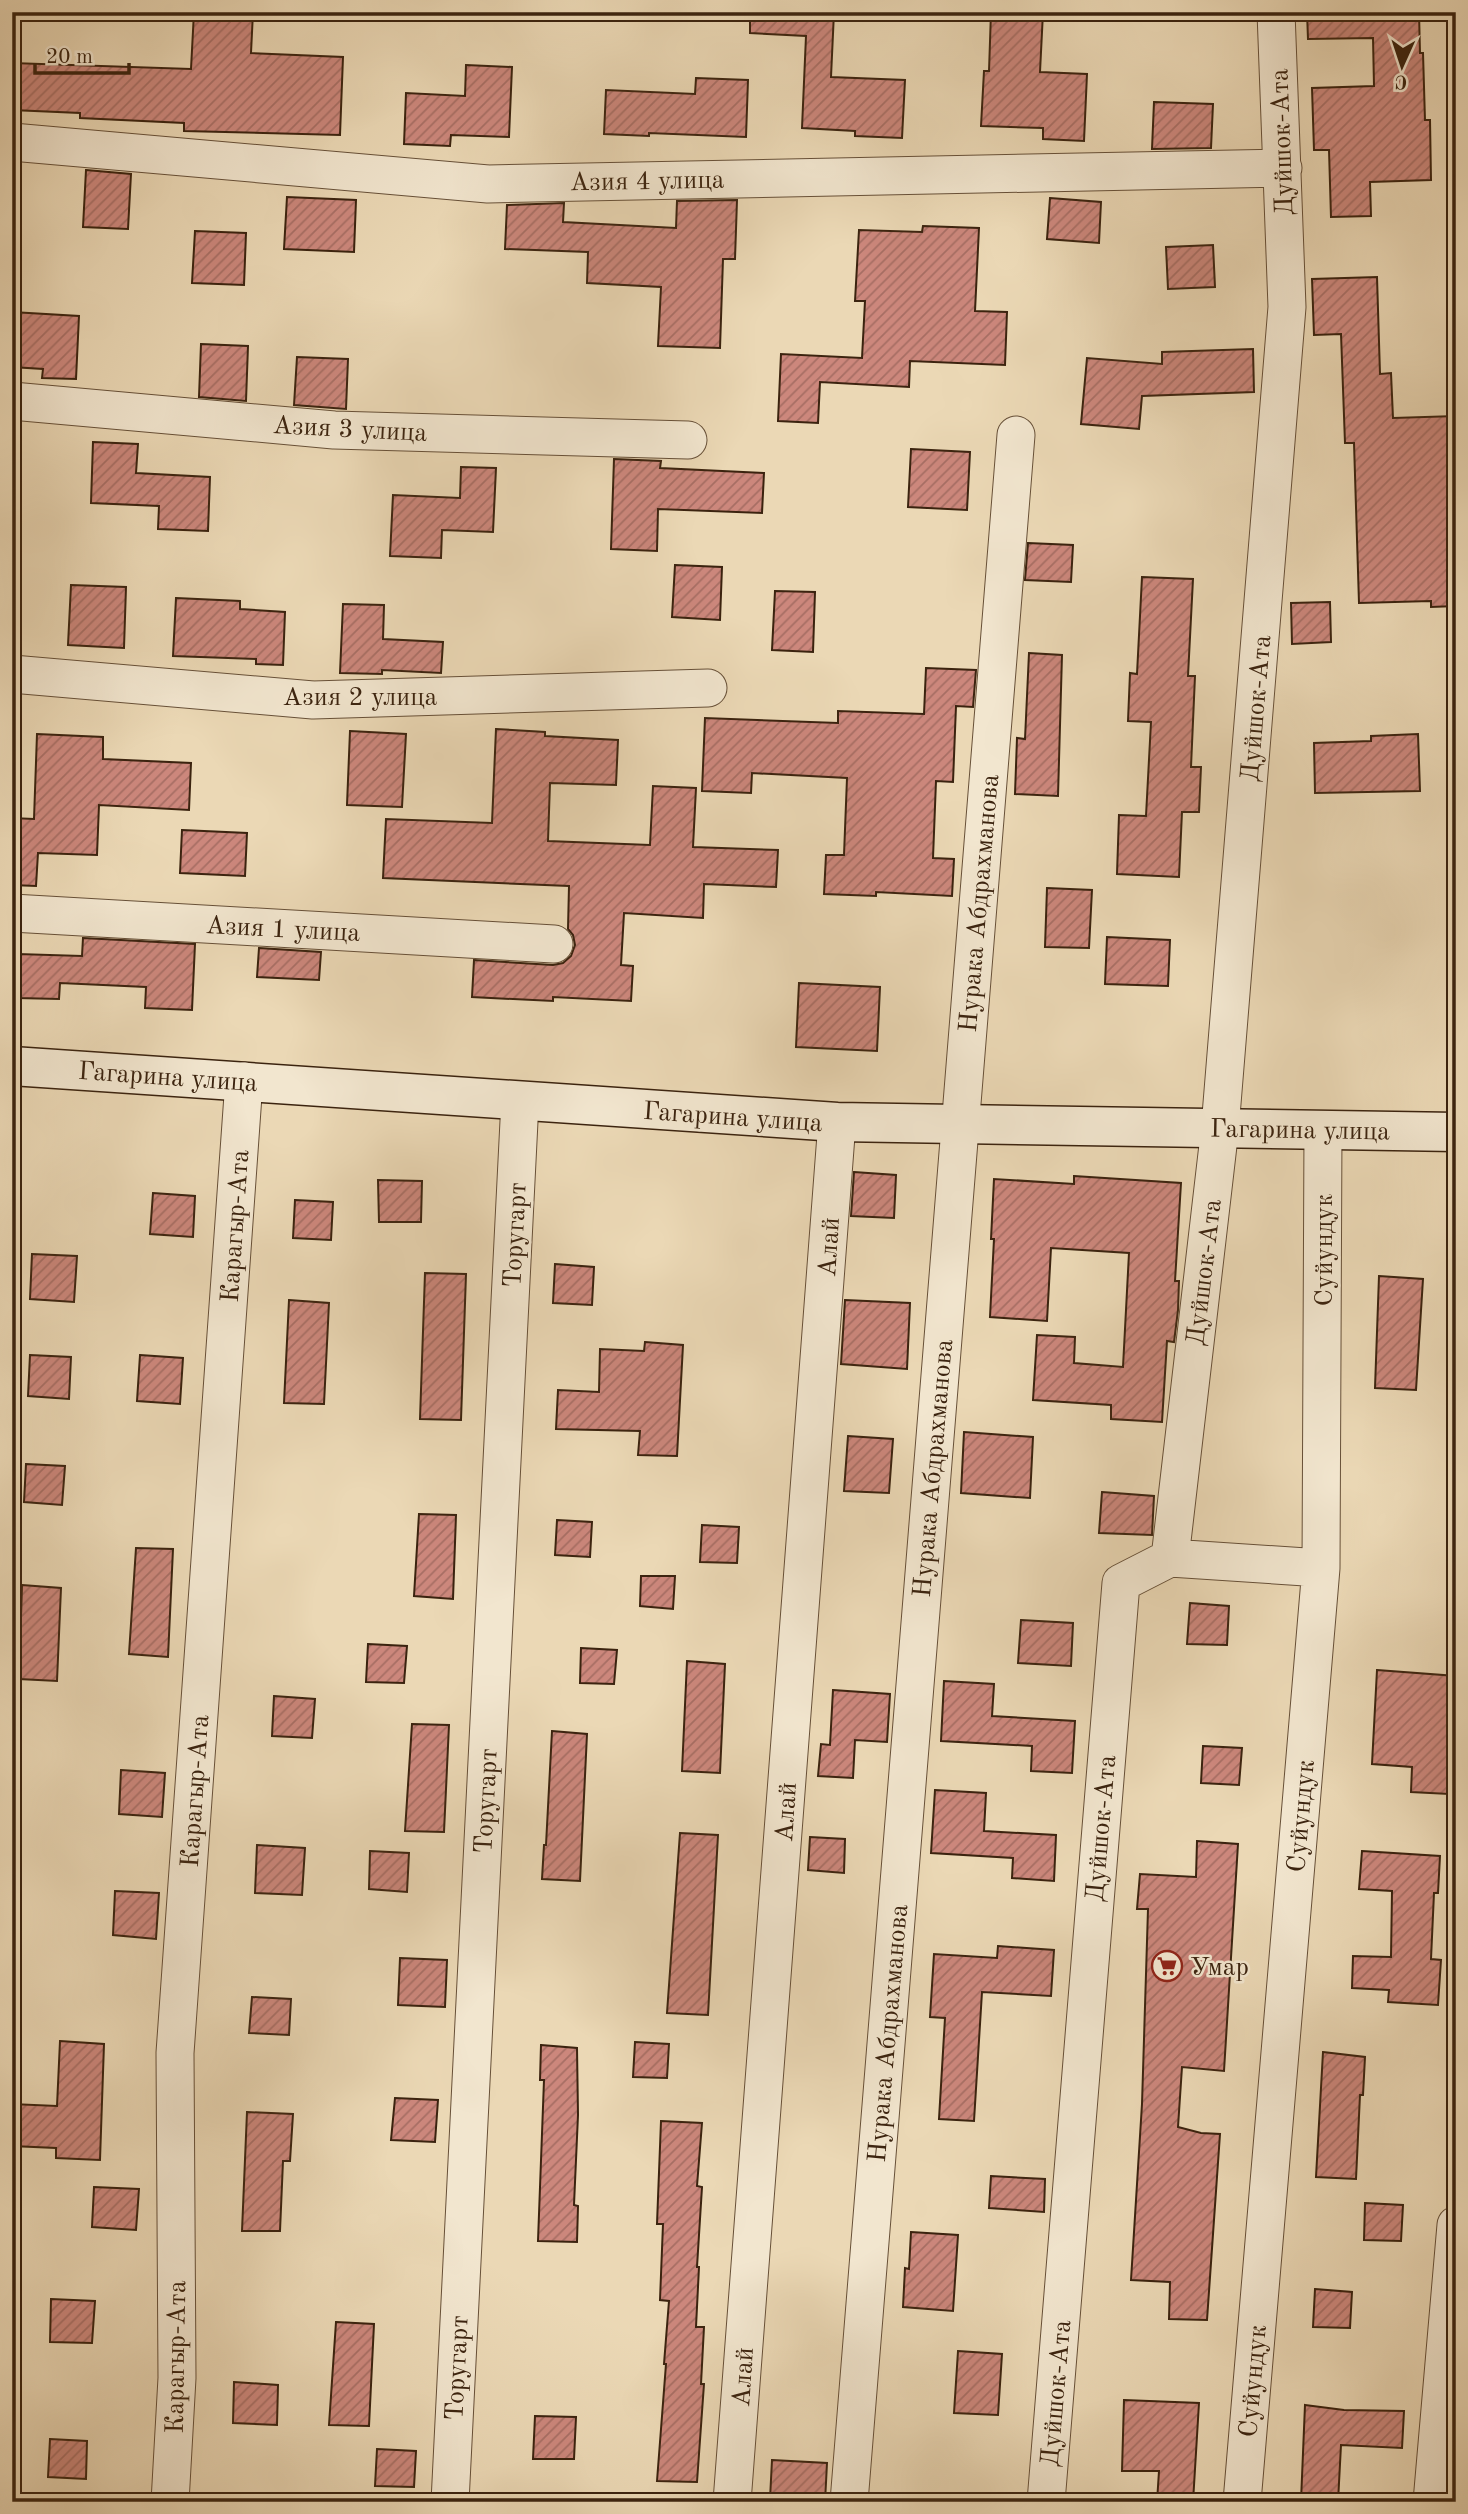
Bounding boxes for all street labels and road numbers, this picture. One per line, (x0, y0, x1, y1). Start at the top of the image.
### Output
street label: Дуйшок-Ата (1267, 68, 1299, 216)
street label: Азия 4 улица (569, 168, 725, 196)
street label: Азия 3 улица (272, 413, 428, 447)
street label: Дуйшок-Ата (1238, 633, 1276, 783)
street label: Азия 2 улица (283, 685, 438, 711)
street label: Нурака Абдрахманова (956, 773, 1004, 1034)
street label: Азия 1 улица (205, 913, 361, 947)
street label: Гагарина улица (77, 1059, 259, 1097)
street label: Гагарина улица (642, 1099, 824, 1137)
street label: Гагарина улица (1210, 1116, 1390, 1146)
street label: Карагыр-Ата (218, 1149, 254, 1304)
street label: Торугарт (500, 1182, 532, 1288)
street label: Суйундук (1312, 1194, 1338, 1306)
street label: Дуйшок-Ата (1183, 1197, 1227, 1347)
street label: Алай (815, 1216, 845, 1278)
street label: Нурака Абдрахманова (910, 1338, 958, 1599)
street label: Карагыр-Ата (178, 1714, 214, 1869)
street label: Торугарт (471, 1748, 503, 1854)
street label: Дуйшок-Ата (1083, 1753, 1121, 1903)
street label: Суйундук (1284, 1759, 1320, 1873)
street label: Алай (772, 1781, 802, 1843)
street label: Нурака Абдрахманова (865, 1903, 913, 2164)
street label: Карагыр-Ата (163, 2280, 191, 2434)
street label: Торугарт (442, 2315, 474, 2421)
street label: Дуйшок-Ата (1038, 2318, 1076, 2468)
street label: Суйундук (1236, 2324, 1272, 2438)
street label: Алай (729, 2346, 759, 2408)

